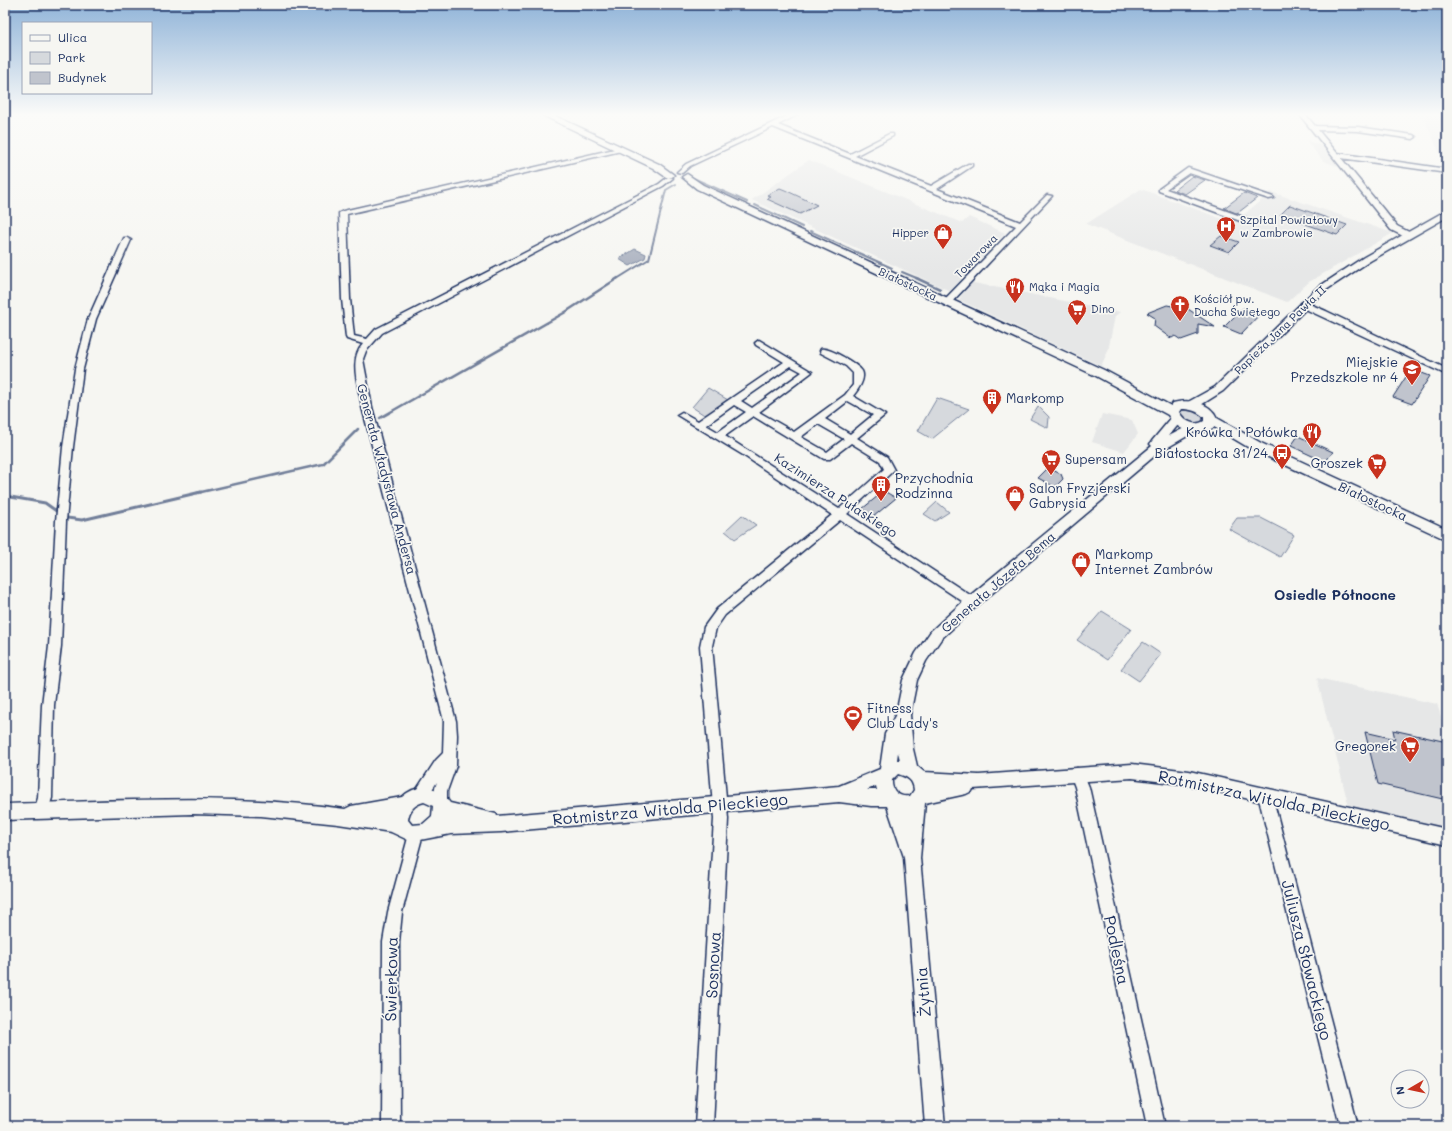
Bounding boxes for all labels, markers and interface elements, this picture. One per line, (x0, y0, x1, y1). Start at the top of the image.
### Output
legend (22, 22, 152, 94)
text: Ulica (58, 29, 87, 45)
text: Park (58, 49, 85, 65)
text: Budynek (58, 69, 106, 85)
place label: Szpital Powiatowy w Zambrowie (1240, 212, 1338, 240)
hospital icon: Szpital Powiatowy w Zambrowie (1215, 215, 1237, 243)
shop icon: Hipper (932, 222, 954, 250)
place label: Hipper (892, 225, 929, 240)
street label: Towarowa (951, 230, 1000, 281)
street label: Białostocka (877, 263, 940, 304)
restaurant icon: Mąka i Magia (1004, 276, 1026, 304)
place label: Mąka i Magia (1029, 279, 1100, 294)
street label: Papieża Jana Pawła II (1231, 282, 1329, 377)
place label: Kościół pw. Ducha Świętego (1194, 291, 1281, 319)
church icon: Kościół pw. Ducha Świętego (1169, 294, 1191, 322)
supermarket icon: Dino (1066, 298, 1088, 326)
place label: Dino (1091, 301, 1115, 316)
place label: Miejskie Przedszkole nr 4 (1291, 353, 1398, 385)
school or university icon: Miejskie Przedszkole nr 4 (1401, 358, 1423, 386)
street label: Generała Władysława Andersa (354, 382, 421, 576)
building icon: Markomp (981, 387, 1003, 415)
place label: Markomp (1006, 389, 1064, 406)
restaurant icon: Krówka i Połówka (1301, 421, 1323, 449)
place label: Krówka i Połówka (1186, 423, 1298, 440)
bus stop icon: Białostocka 31/24 (1271, 442, 1293, 470)
place label: Białostocka 31/24 (1154, 444, 1268, 461)
street label: Kazimierza Pułaskiego (772, 448, 901, 541)
supermarket icon: Supersam (1040, 448, 1062, 476)
place label: Supersam (1065, 450, 1127, 467)
supermarket icon: Groszek (1366, 452, 1388, 480)
place label: Groszek (1311, 454, 1363, 471)
place label: Przychodnia Rodzinna (895, 469, 974, 501)
building icon: Przychodnia Rodzinna (870, 474, 892, 502)
street label: Białostocka (1336, 477, 1410, 524)
place label: Salon Fryzjerski Gabrysia (1029, 479, 1131, 511)
shop icon: Salon Fryzjerski Gabrysia (1004, 484, 1026, 512)
street label: Generała Józefa Bema (937, 527, 1058, 636)
place label: Markomp Internet Zambrów (1095, 545, 1213, 577)
shop icon: Markomp Internet Zambrów (1070, 550, 1092, 578)
district label: Osiedle Północne (1274, 585, 1396, 604)
place label: Fitness Club Lady's (867, 699, 938, 731)
sports icon: Fitness Club Lady's (842, 704, 864, 732)
supermarket icon: Gregorek (1399, 735, 1421, 763)
place label: Gregorek (1335, 737, 1396, 754)
street label: Rotmistrza Witolda Pileckiego (1156, 765, 1392, 834)
street label: Rotmistrza Witolda Pileckiego (551, 788, 788, 829)
street label: Juliusza Słowackiego (1277, 878, 1338, 1042)
street label: Podleśna (1100, 914, 1135, 986)
street label: Sosnowa (700, 931, 725, 999)
street label: Świerkowa (379, 936, 402, 1021)
street label: Żytnia (910, 966, 935, 1018)
north arrow (1390, 1069, 1430, 1109)
text: N (1392, 1085, 1408, 1096)

